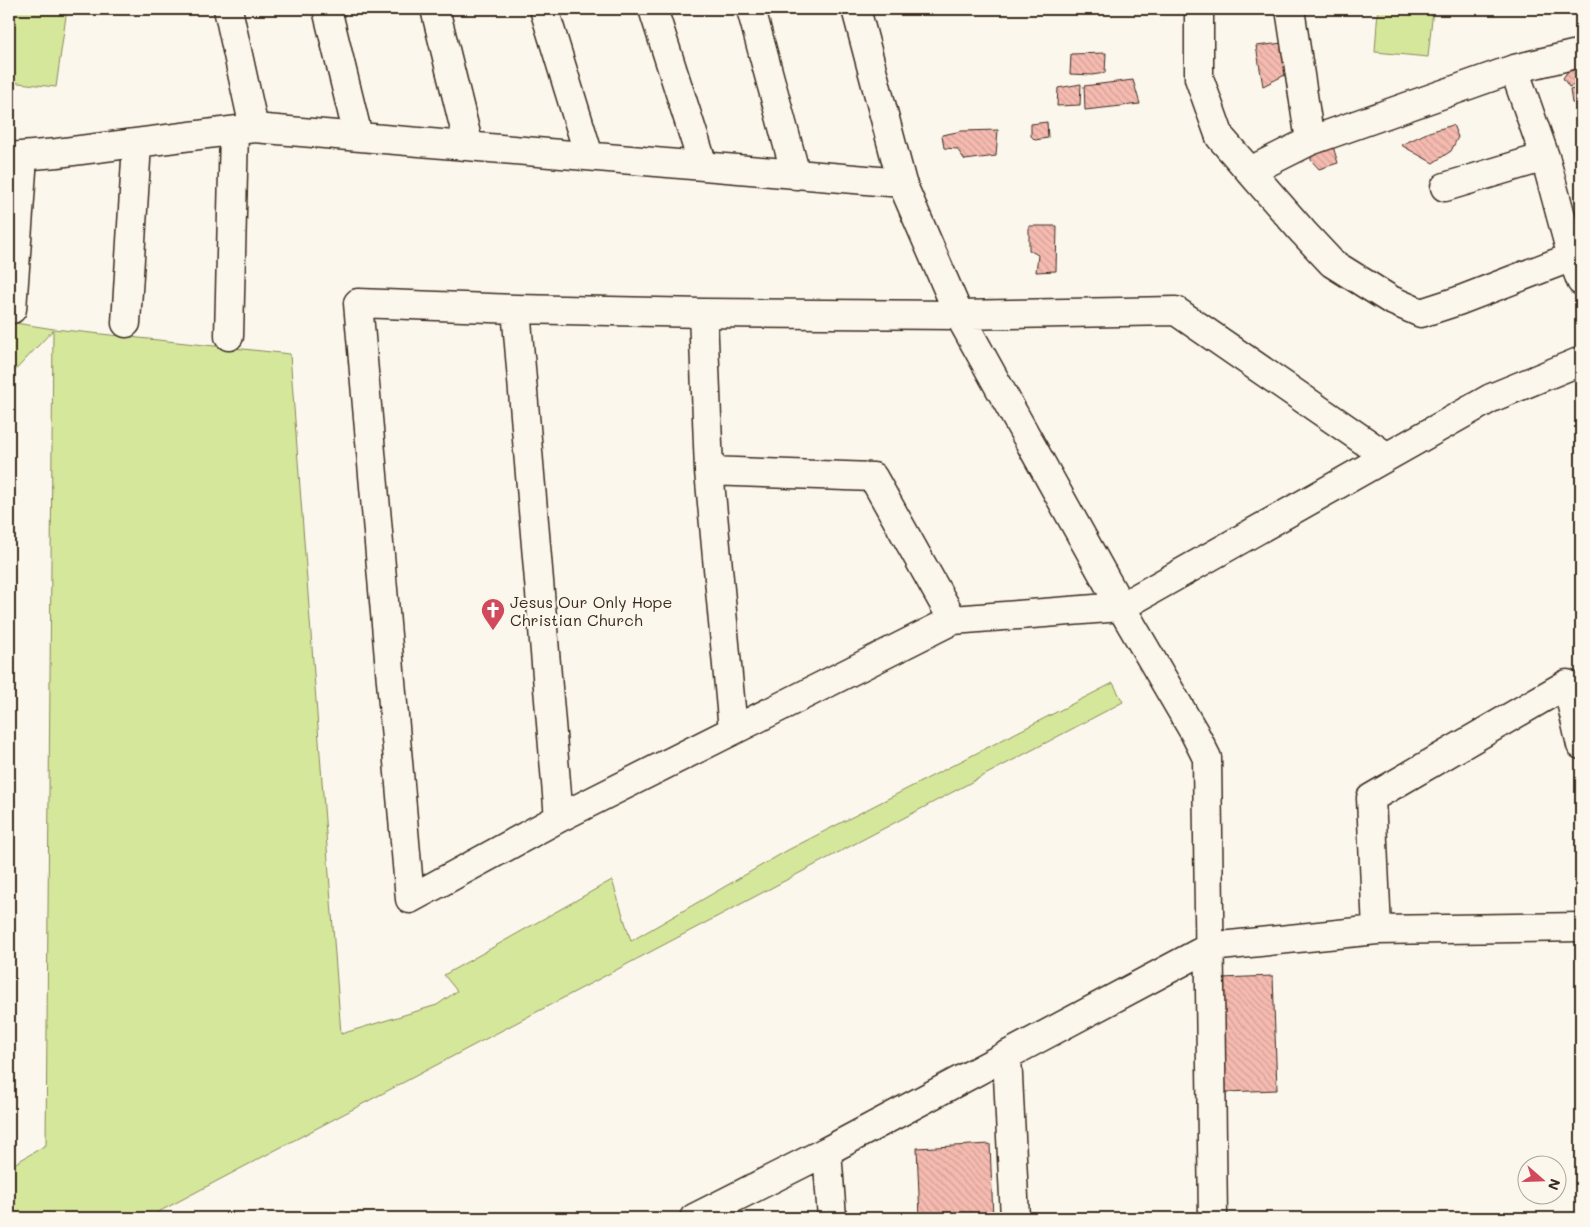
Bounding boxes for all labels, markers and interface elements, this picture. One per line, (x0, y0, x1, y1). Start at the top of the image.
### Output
place label: Jesus Our Only Hope Christian Church (510, 591, 672, 630)
church icon: Jesus Our Only Hope Christian Church (480, 597, 506, 631)
north arrow (1518, 1154, 1568, 1204)
text: N (1544, 1176, 1565, 1193)

